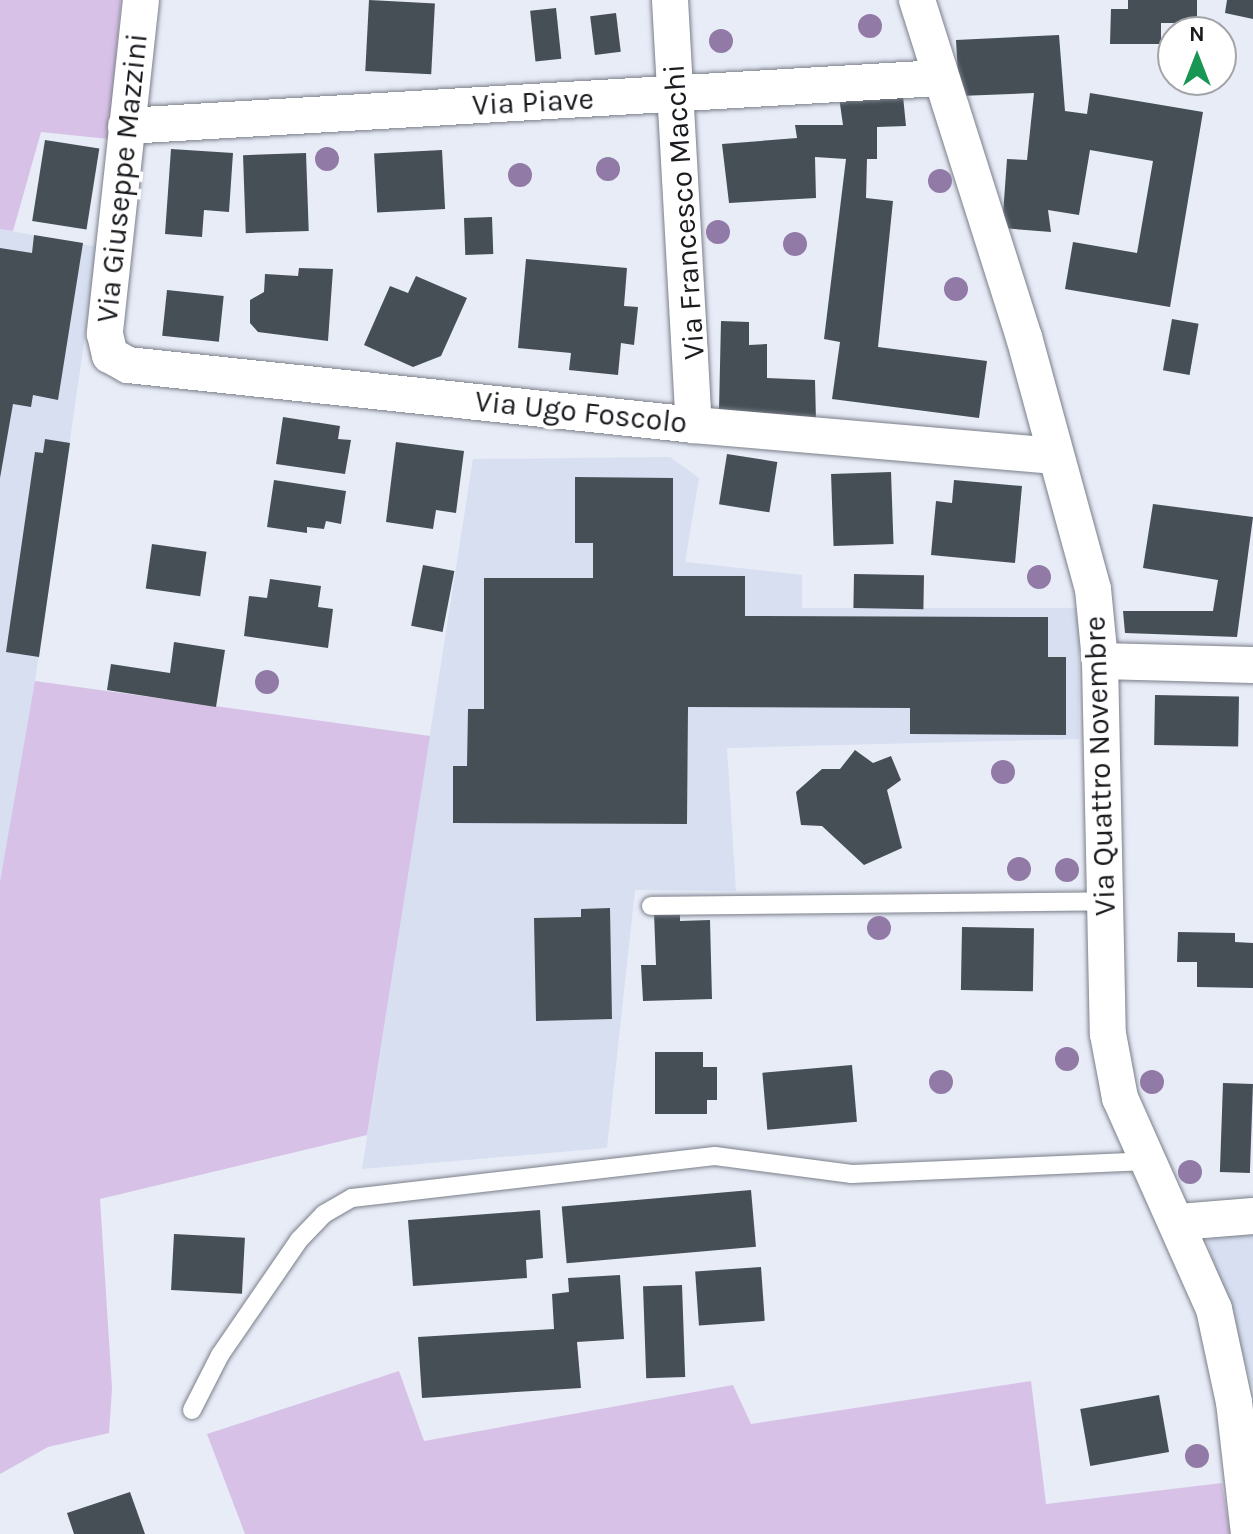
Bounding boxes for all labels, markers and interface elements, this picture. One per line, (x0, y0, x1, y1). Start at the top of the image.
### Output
north arrow (1157, 16, 1237, 96)
text: N (1189, 21, 1205, 47)
street label: Via Giuseppe Mazzini (89, 31, 155, 325)
street label: Via Francesco Macchi (656, 63, 712, 361)
street label: Via Piave (471, 81, 595, 123)
street label: Via Ugo Foscolo (473, 383, 689, 441)
street label: Via Quattro Novembre (1077, 615, 1123, 917)

